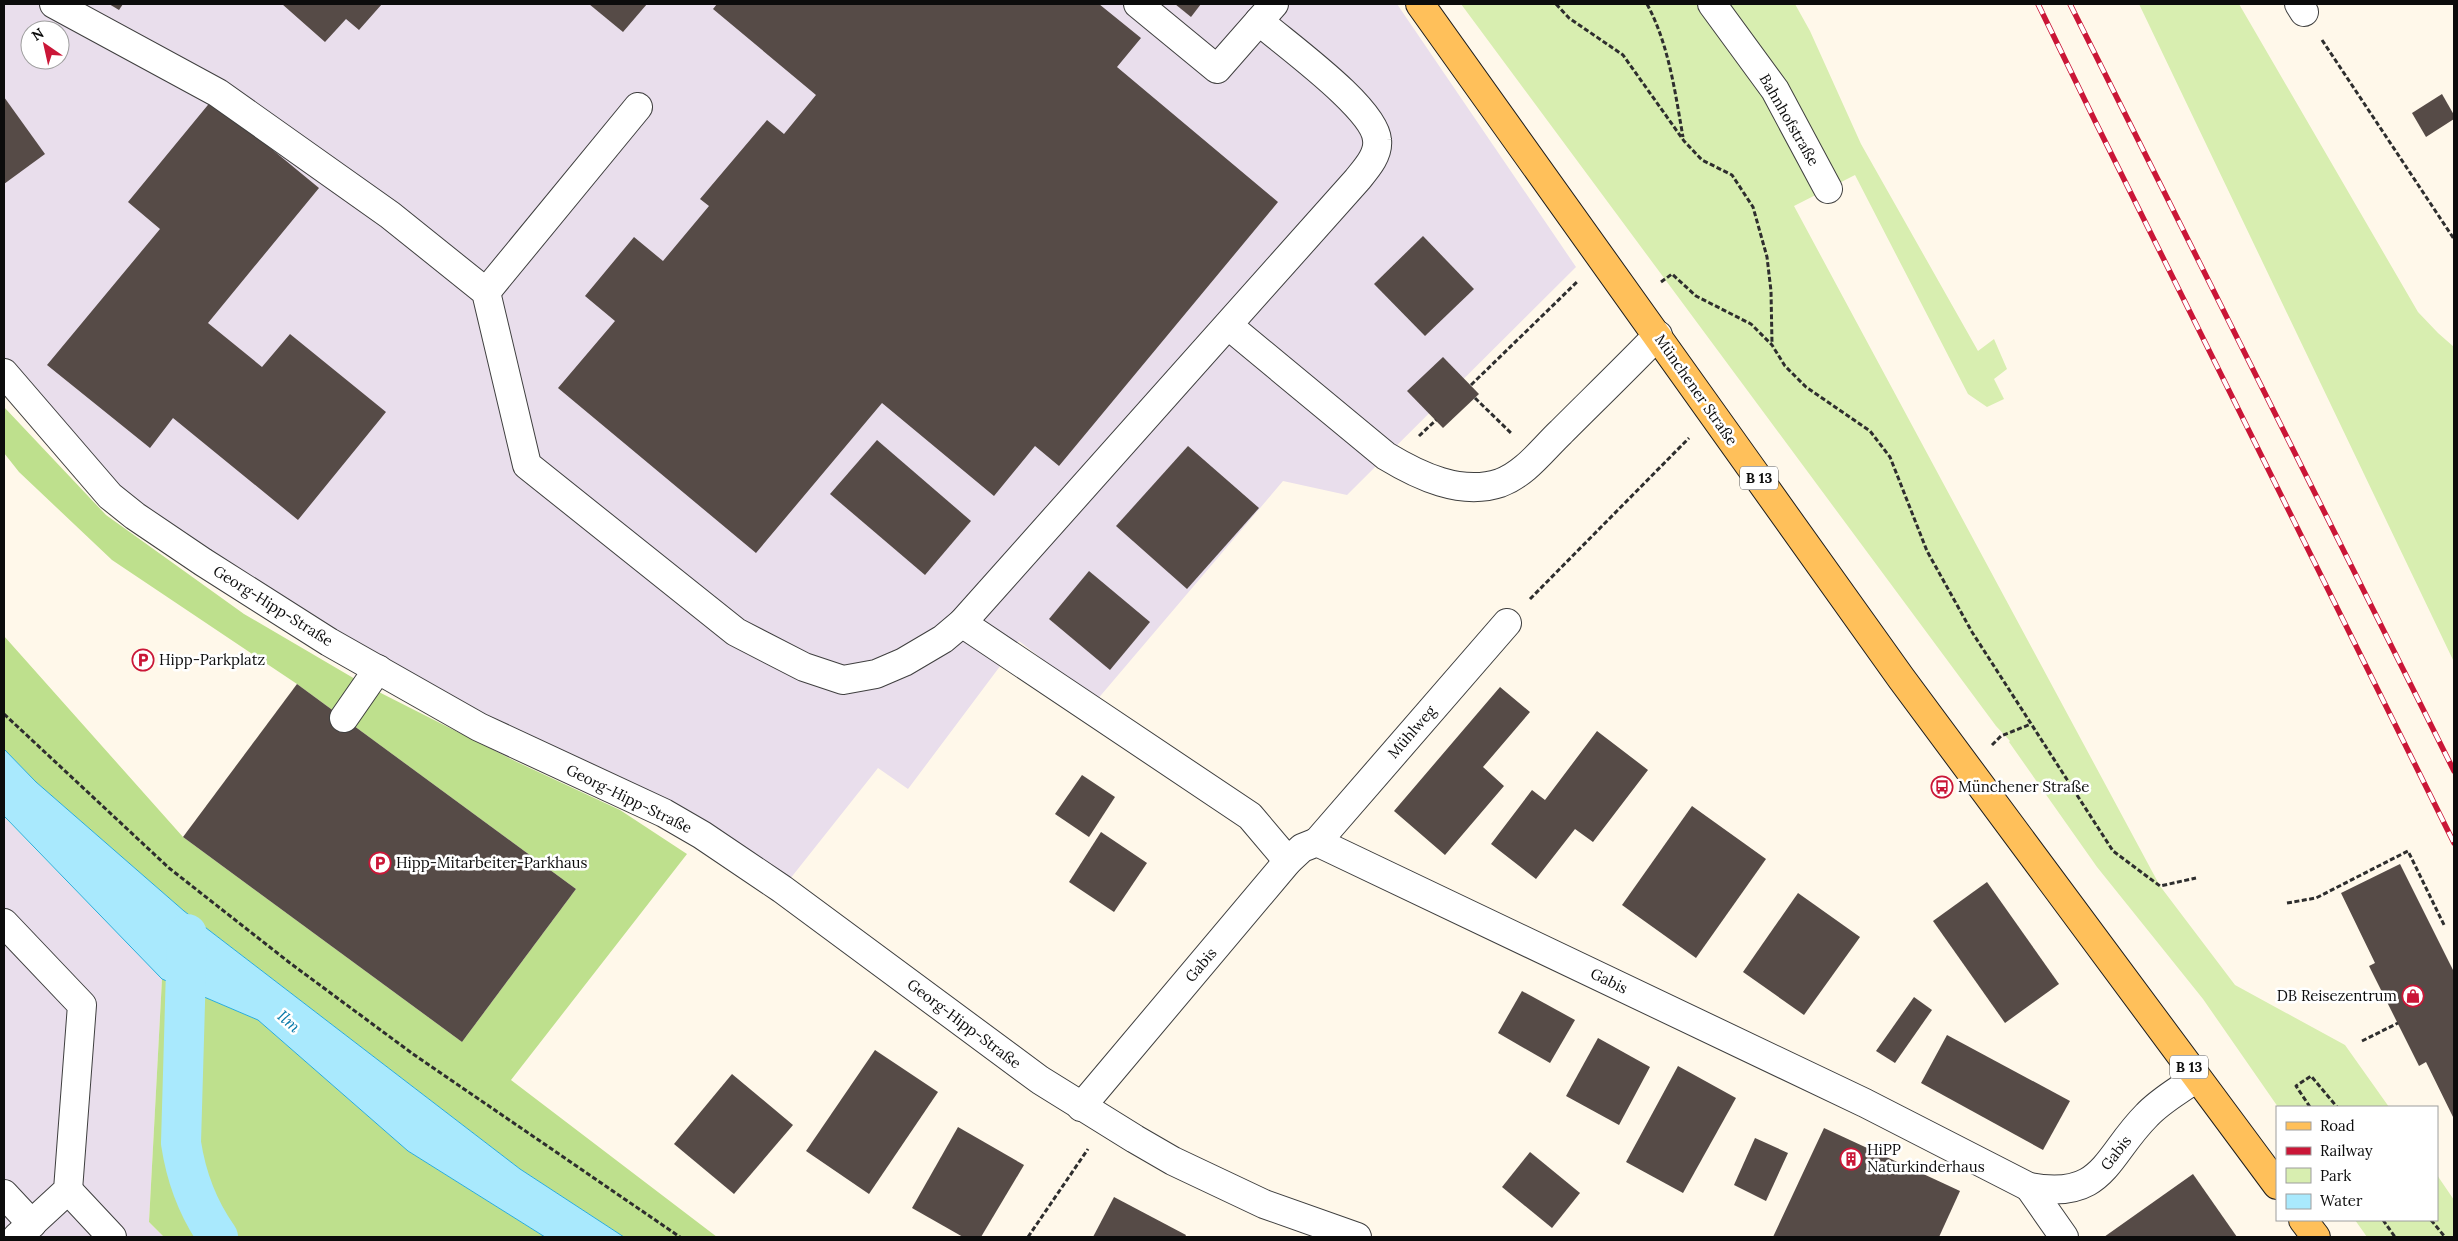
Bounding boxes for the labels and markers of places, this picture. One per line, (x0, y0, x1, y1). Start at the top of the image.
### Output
parking icon: Hipp-Parkplatz (131, 648, 155, 672)
place label: Hipp-Parkplatz (159, 650, 265, 669)
bus stop icon: Münchener Straße (1930, 775, 1954, 799)
place label: Münchener Straße (1958, 777, 2089, 796)
parking icon: Hipp-Mitarbeiter-Parkhaus (368, 851, 392, 875)
place label: Hipp-Mitarbeiter-Parkhaus (396, 853, 588, 872)
shop icon: DB Reisezentrum (2401, 984, 2425, 1008)
place label: DB Reisezentrum (2277, 986, 2397, 1005)
place label: HiPP Naturkinderhaus (1867, 1140, 1985, 1176)
building icon: HiPP Naturkinderhaus (1839, 1147, 1863, 1171)

